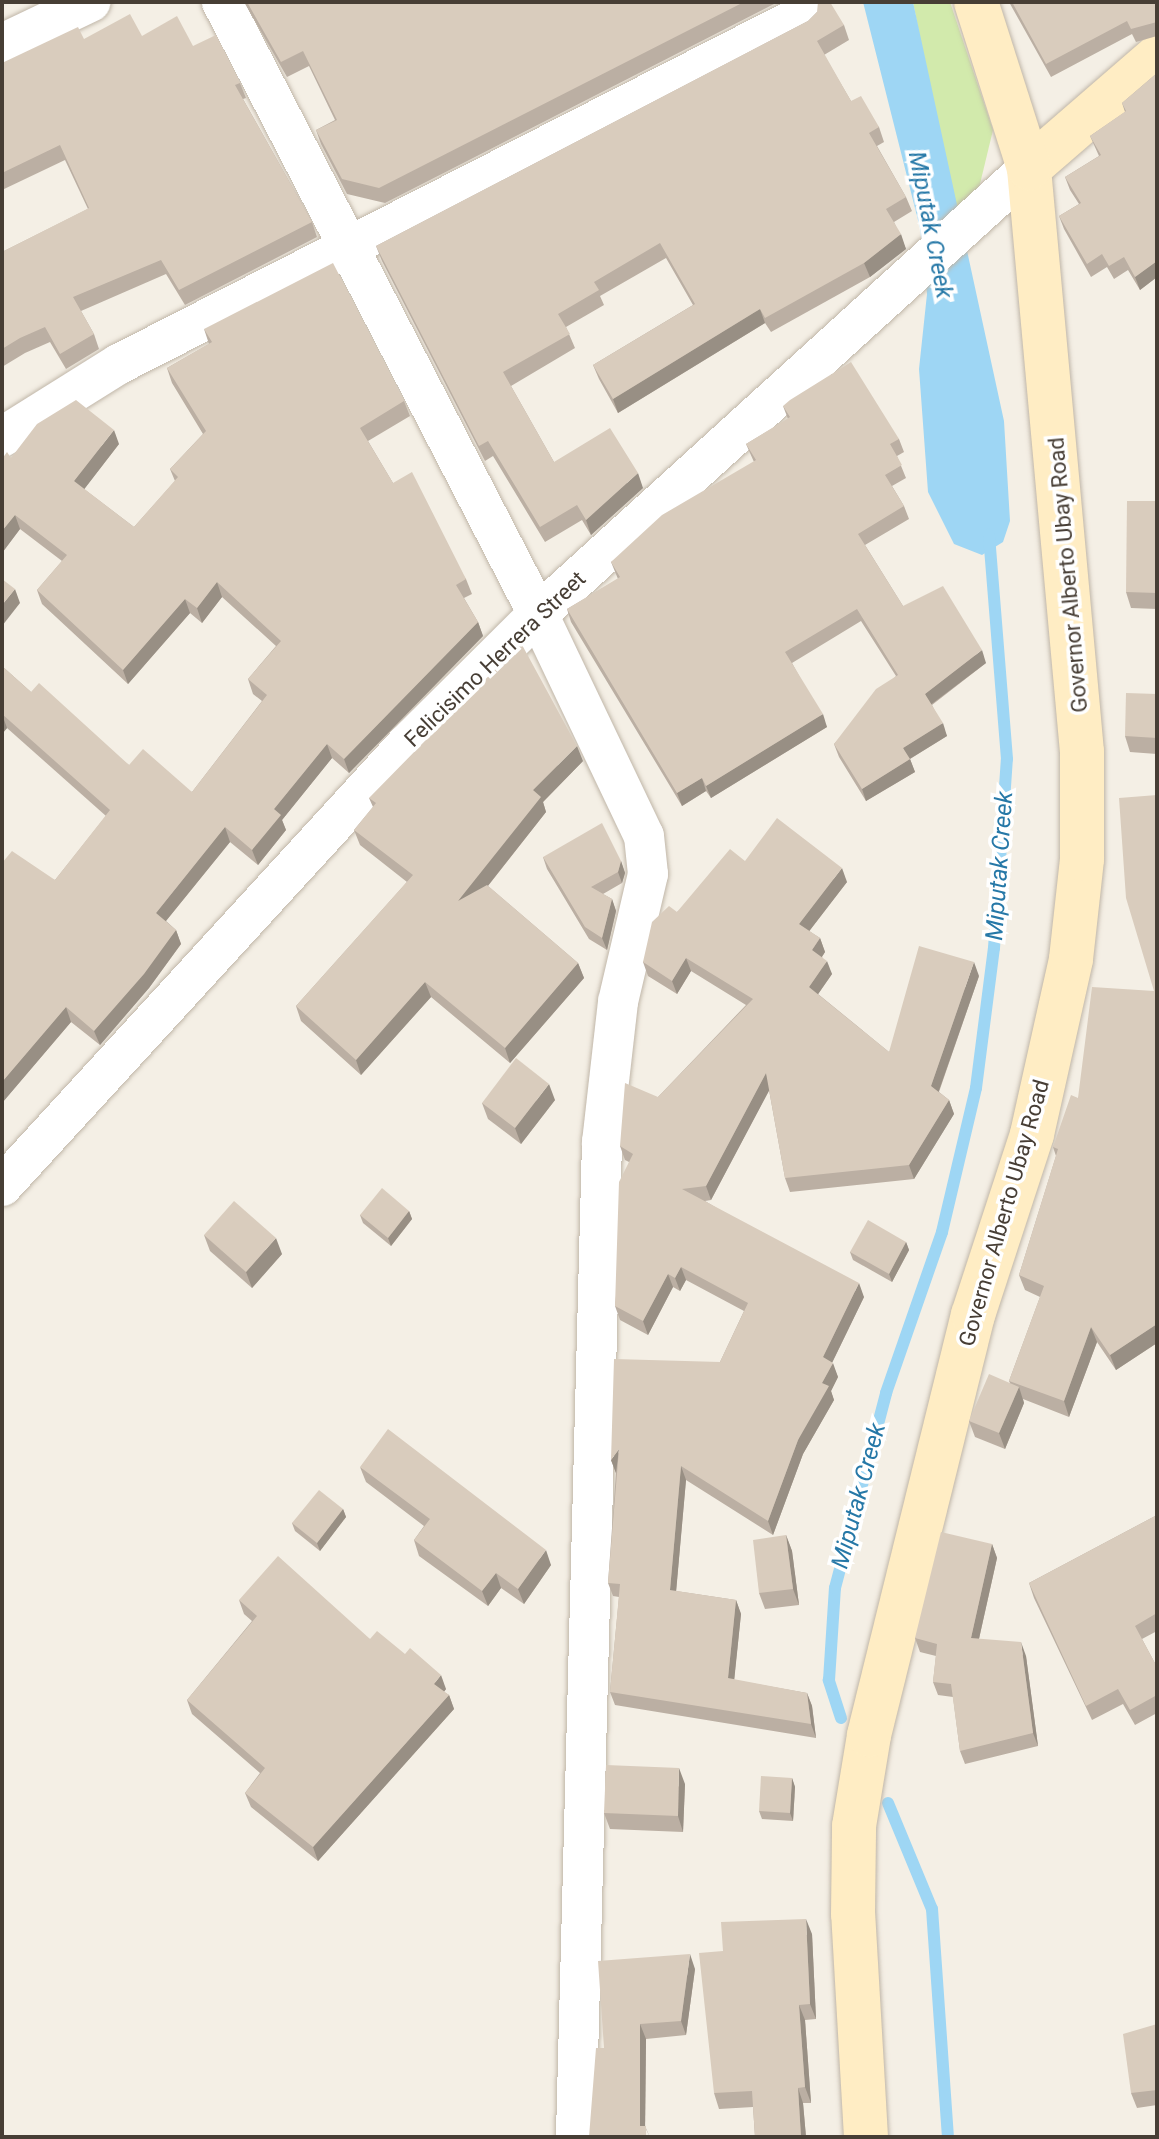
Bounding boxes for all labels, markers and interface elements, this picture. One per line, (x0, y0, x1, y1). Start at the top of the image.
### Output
water label: Miputak Creek (902, 149, 958, 301)
street label: Governor Alberto Ubay Road (1043, 436, 1093, 714)
street label: Felicisimo Herrera Street (399, 566, 591, 752)
water label: Miputak Creek (980, 791, 1020, 941)
street label: Governor Alberto Ubay Road (953, 1077, 1055, 1349)
water label: Miputak Creek (826, 1420, 892, 1572)

